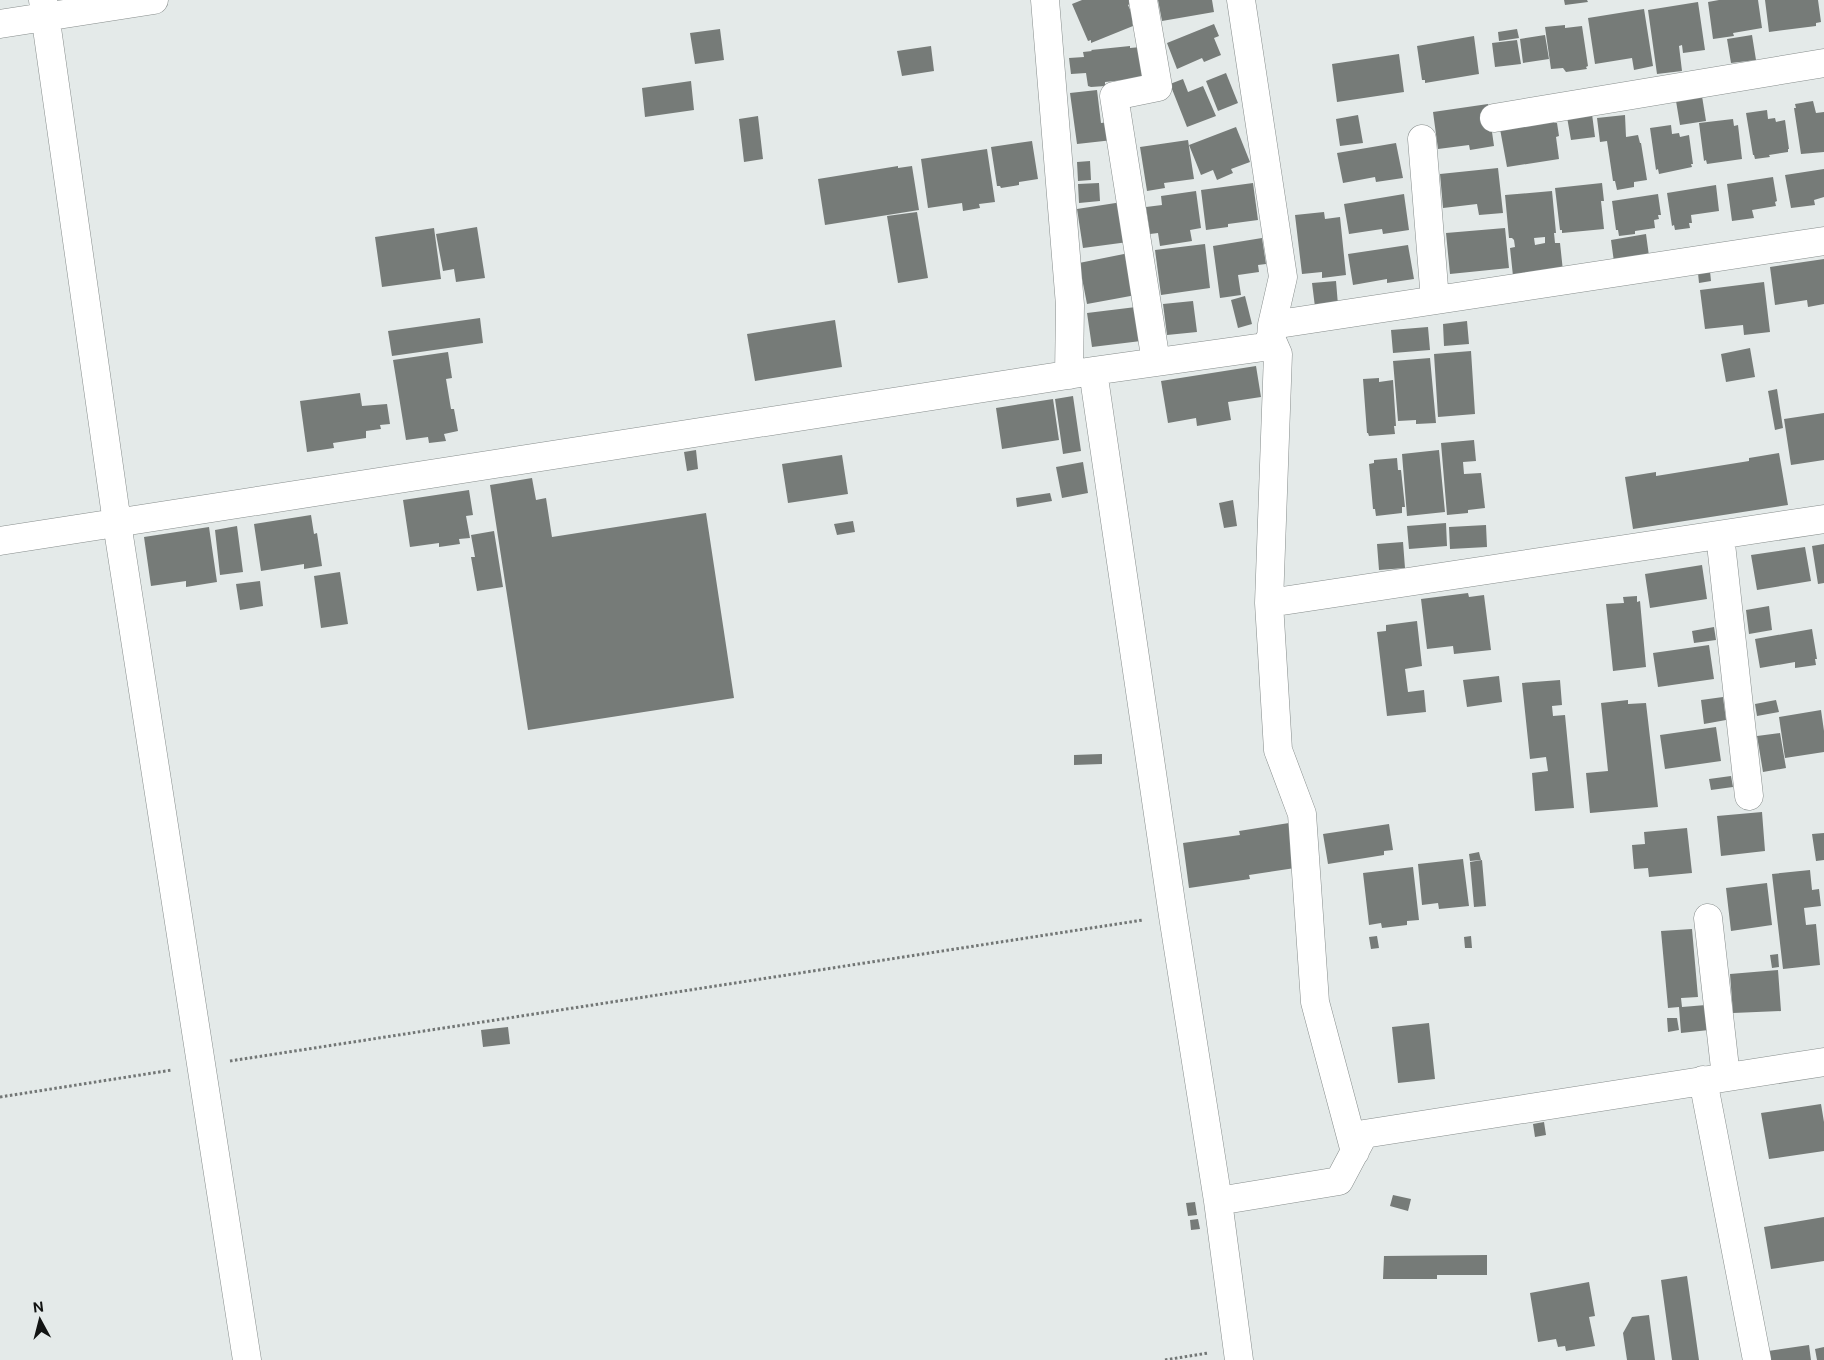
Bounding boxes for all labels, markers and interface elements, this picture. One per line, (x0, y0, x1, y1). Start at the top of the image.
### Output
north arrow (15, 1295, 65, 1345)
text: N (32, 1298, 45, 1316)

